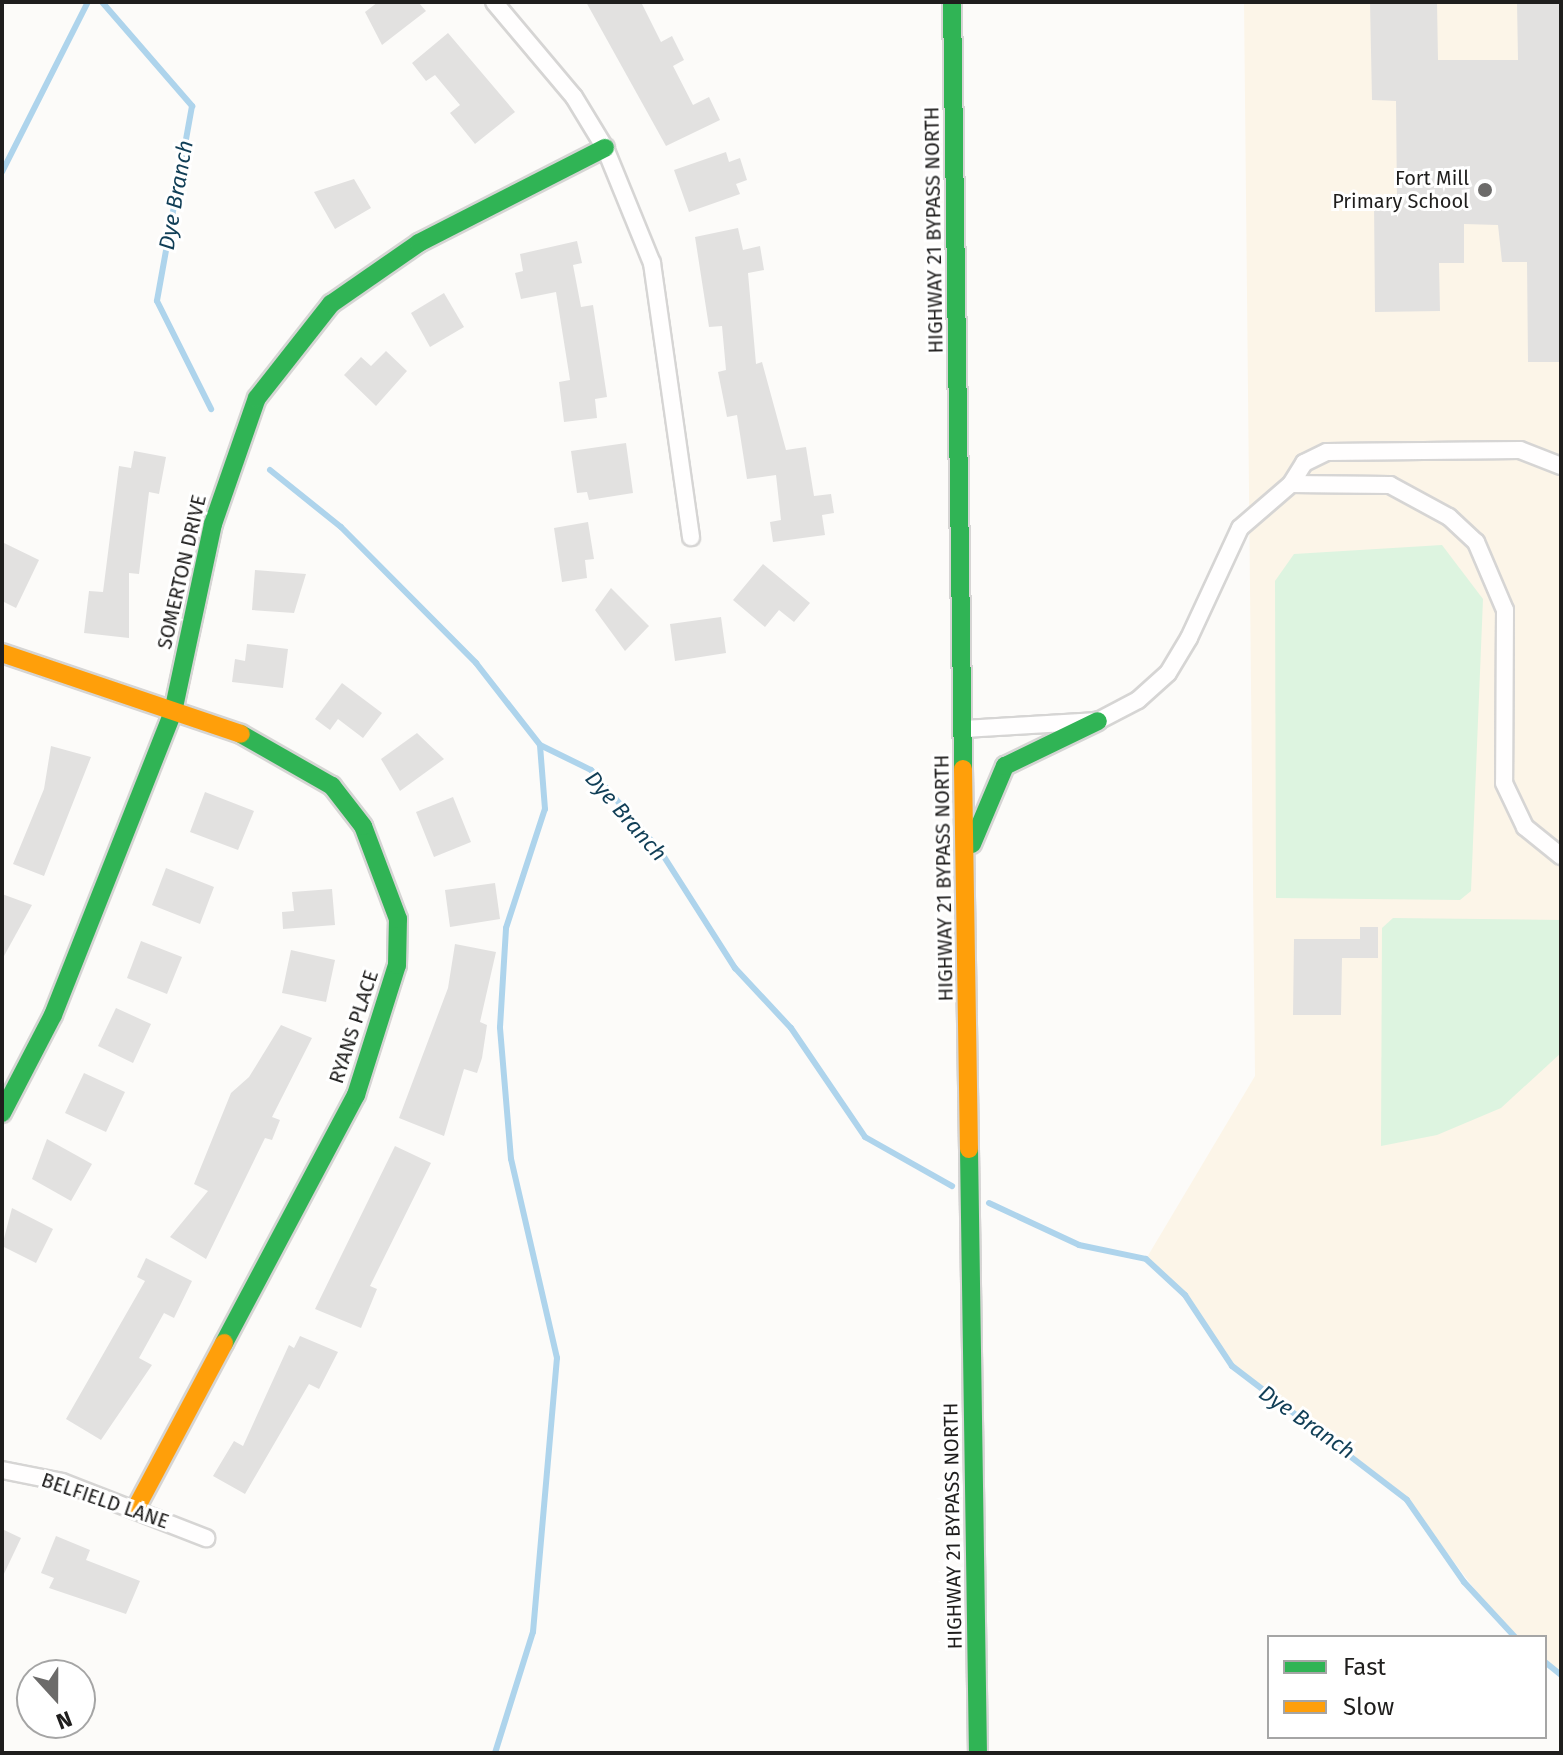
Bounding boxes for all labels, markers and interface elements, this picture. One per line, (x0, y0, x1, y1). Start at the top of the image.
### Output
street label: HIGHWAY 21 BYPASS NORTH (920, 106, 948, 354)
water label: Dye Branch (153, 138, 199, 252)
place label: Fort Mill Primary School (1332, 166, 1469, 213)
marker: Fort Mill Primary School (1476, 181, 1494, 199)
street label: SOMERTON DRIVE (153, 492, 211, 652)
street label: HIGHWAY 21 BYPASS NORTH (930, 754, 958, 1002)
water label: Dye Branch (580, 765, 672, 867)
street label: RYANS PLACE (324, 967, 384, 1087)
water label: Dye Branch (1254, 1379, 1360, 1465)
street label: HIGHWAY 21 BYPASS NORTH (939, 1402, 967, 1650)
street label: BELFIELD LANE (38, 1468, 172, 1534)
legend (1267, 1635, 1547, 1739)
text: Fast (1343, 1653, 1386, 1681)
north arrow (16, 1659, 96, 1739)
text: Slow (1343, 1693, 1394, 1721)
text: N (52, 1705, 76, 1735)

